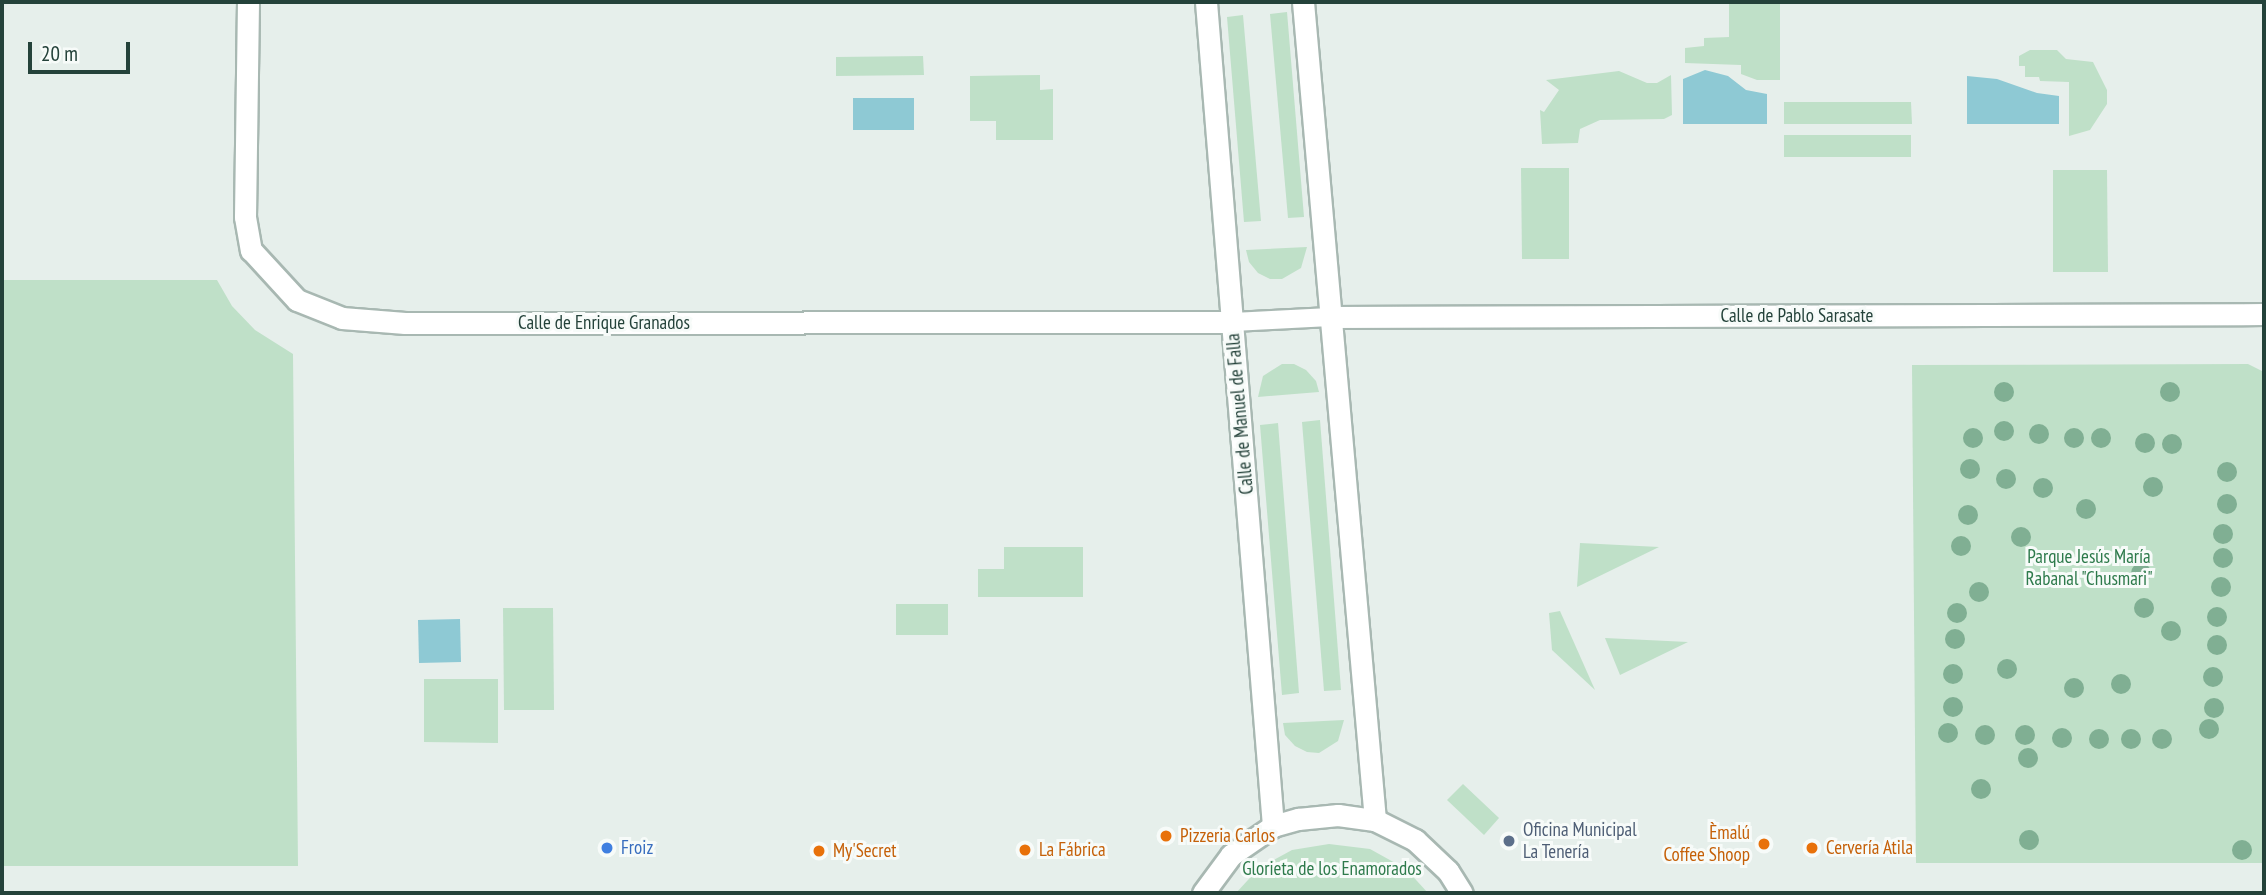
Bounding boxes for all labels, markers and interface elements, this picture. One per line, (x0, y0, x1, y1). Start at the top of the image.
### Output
scale bar (32, 28, 133, 72)
text: 20 m (41, 40, 78, 67)
street label: Calle de Pablo Sarasate (1721, 305, 1873, 327)
street label: Calle de Enrique Granados (518, 312, 690, 334)
street label: Calle de Manuel de Falla (1222, 333, 1258, 495)
park label: Parque Jesús María Rabanal "Chusmari" (2025, 546, 2153, 590)
place label: Oficina Municipal La Tenería (1523, 819, 1637, 863)
place label: Èmalú Coffee Shoop (1663, 822, 1750, 866)
place label: Pizzeria Carlos (1180, 825, 1275, 847)
marker: Pizzeria Carlos (1158, 828, 1174, 844)
marker: Oficina Municipal La Tenería (1501, 833, 1517, 849)
marker: Èmalú Coffee Shoop (1756, 836, 1772, 852)
place label: Froiz (621, 837, 653, 859)
place label: Cervería Atila (1826, 837, 1913, 859)
place label: La Fábrica (1039, 839, 1106, 861)
marker: Froiz (599, 840, 615, 856)
place label: My'Secret (833, 840, 897, 862)
marker: Cervería Atila (1804, 840, 1820, 856)
marker: La Fábrica (1017, 842, 1033, 858)
marker: My'Secret (811, 843, 827, 859)
park label: Glorieta de los Enamorados (1242, 858, 1422, 880)

